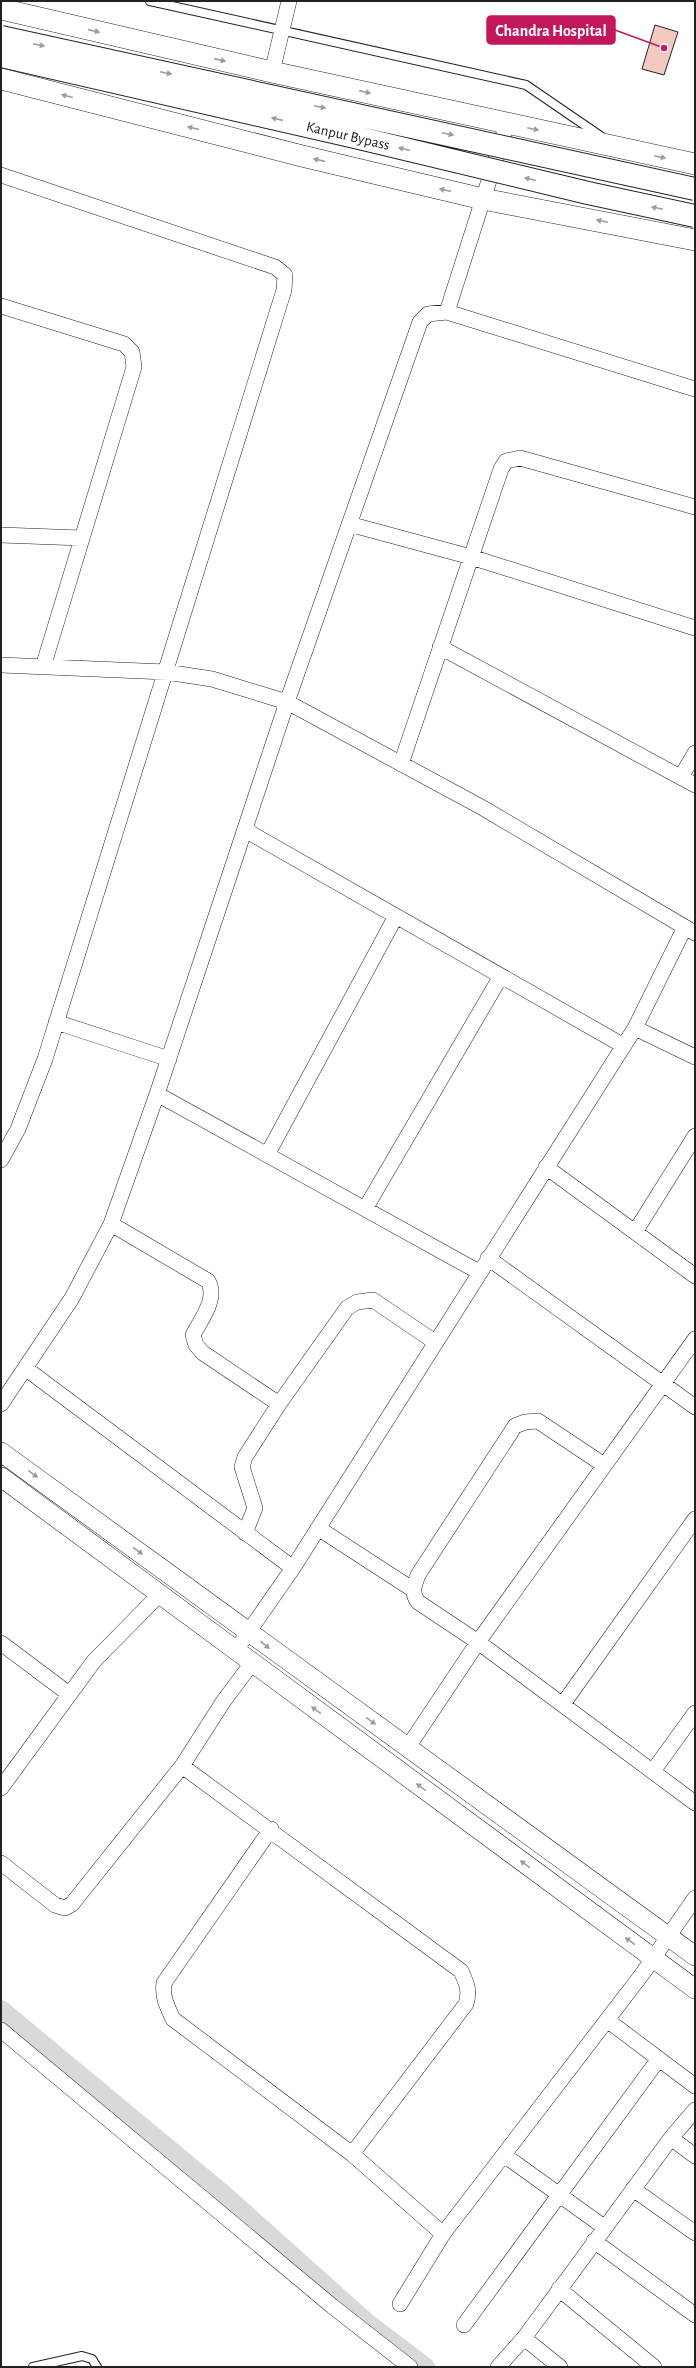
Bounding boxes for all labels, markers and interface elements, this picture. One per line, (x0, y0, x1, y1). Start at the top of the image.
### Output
callout: Chandra Hospital (487, 16, 615, 44)
text: Chandra Hospital (495, 23, 607, 39)
one-way arrow (87, 28, 100, 34)
one-way arrow (33, 43, 45, 49)
one-way arrow (214, 57, 226, 63)
one-way arrow (160, 71, 172, 77)
one-way arrow (359, 90, 371, 96)
one-way arrow (61, 93, 73, 99)
one-way arrow (314, 104, 327, 110)
one-way arrow (271, 115, 283, 121)
street label: Kanpur Bypass (305, 119, 391, 153)
one-way arrow (187, 125, 199, 131)
one-way arrow (527, 127, 539, 133)
one-way arrow (441, 131, 454, 137)
one-way arrow (397, 145, 410, 151)
one-way arrow (654, 154, 666, 160)
one-way arrow (313, 157, 325, 163)
one-way arrow (524, 176, 536, 182)
one-way arrow (439, 187, 451, 193)
one-way arrow (651, 204, 663, 210)
one-way arrow (596, 218, 608, 224)
one-way arrow (28, 1470, 39, 1479)
one-way arrow (133, 1547, 144, 1555)
one-way arrow (260, 1641, 270, 1650)
one-way arrow (311, 1706, 321, 1714)
one-way arrow (366, 1717, 376, 1725)
one-way arrow (415, 1783, 426, 1791)
one-way arrow (520, 1860, 531, 1868)
one-way arrow (624, 1937, 635, 1945)

